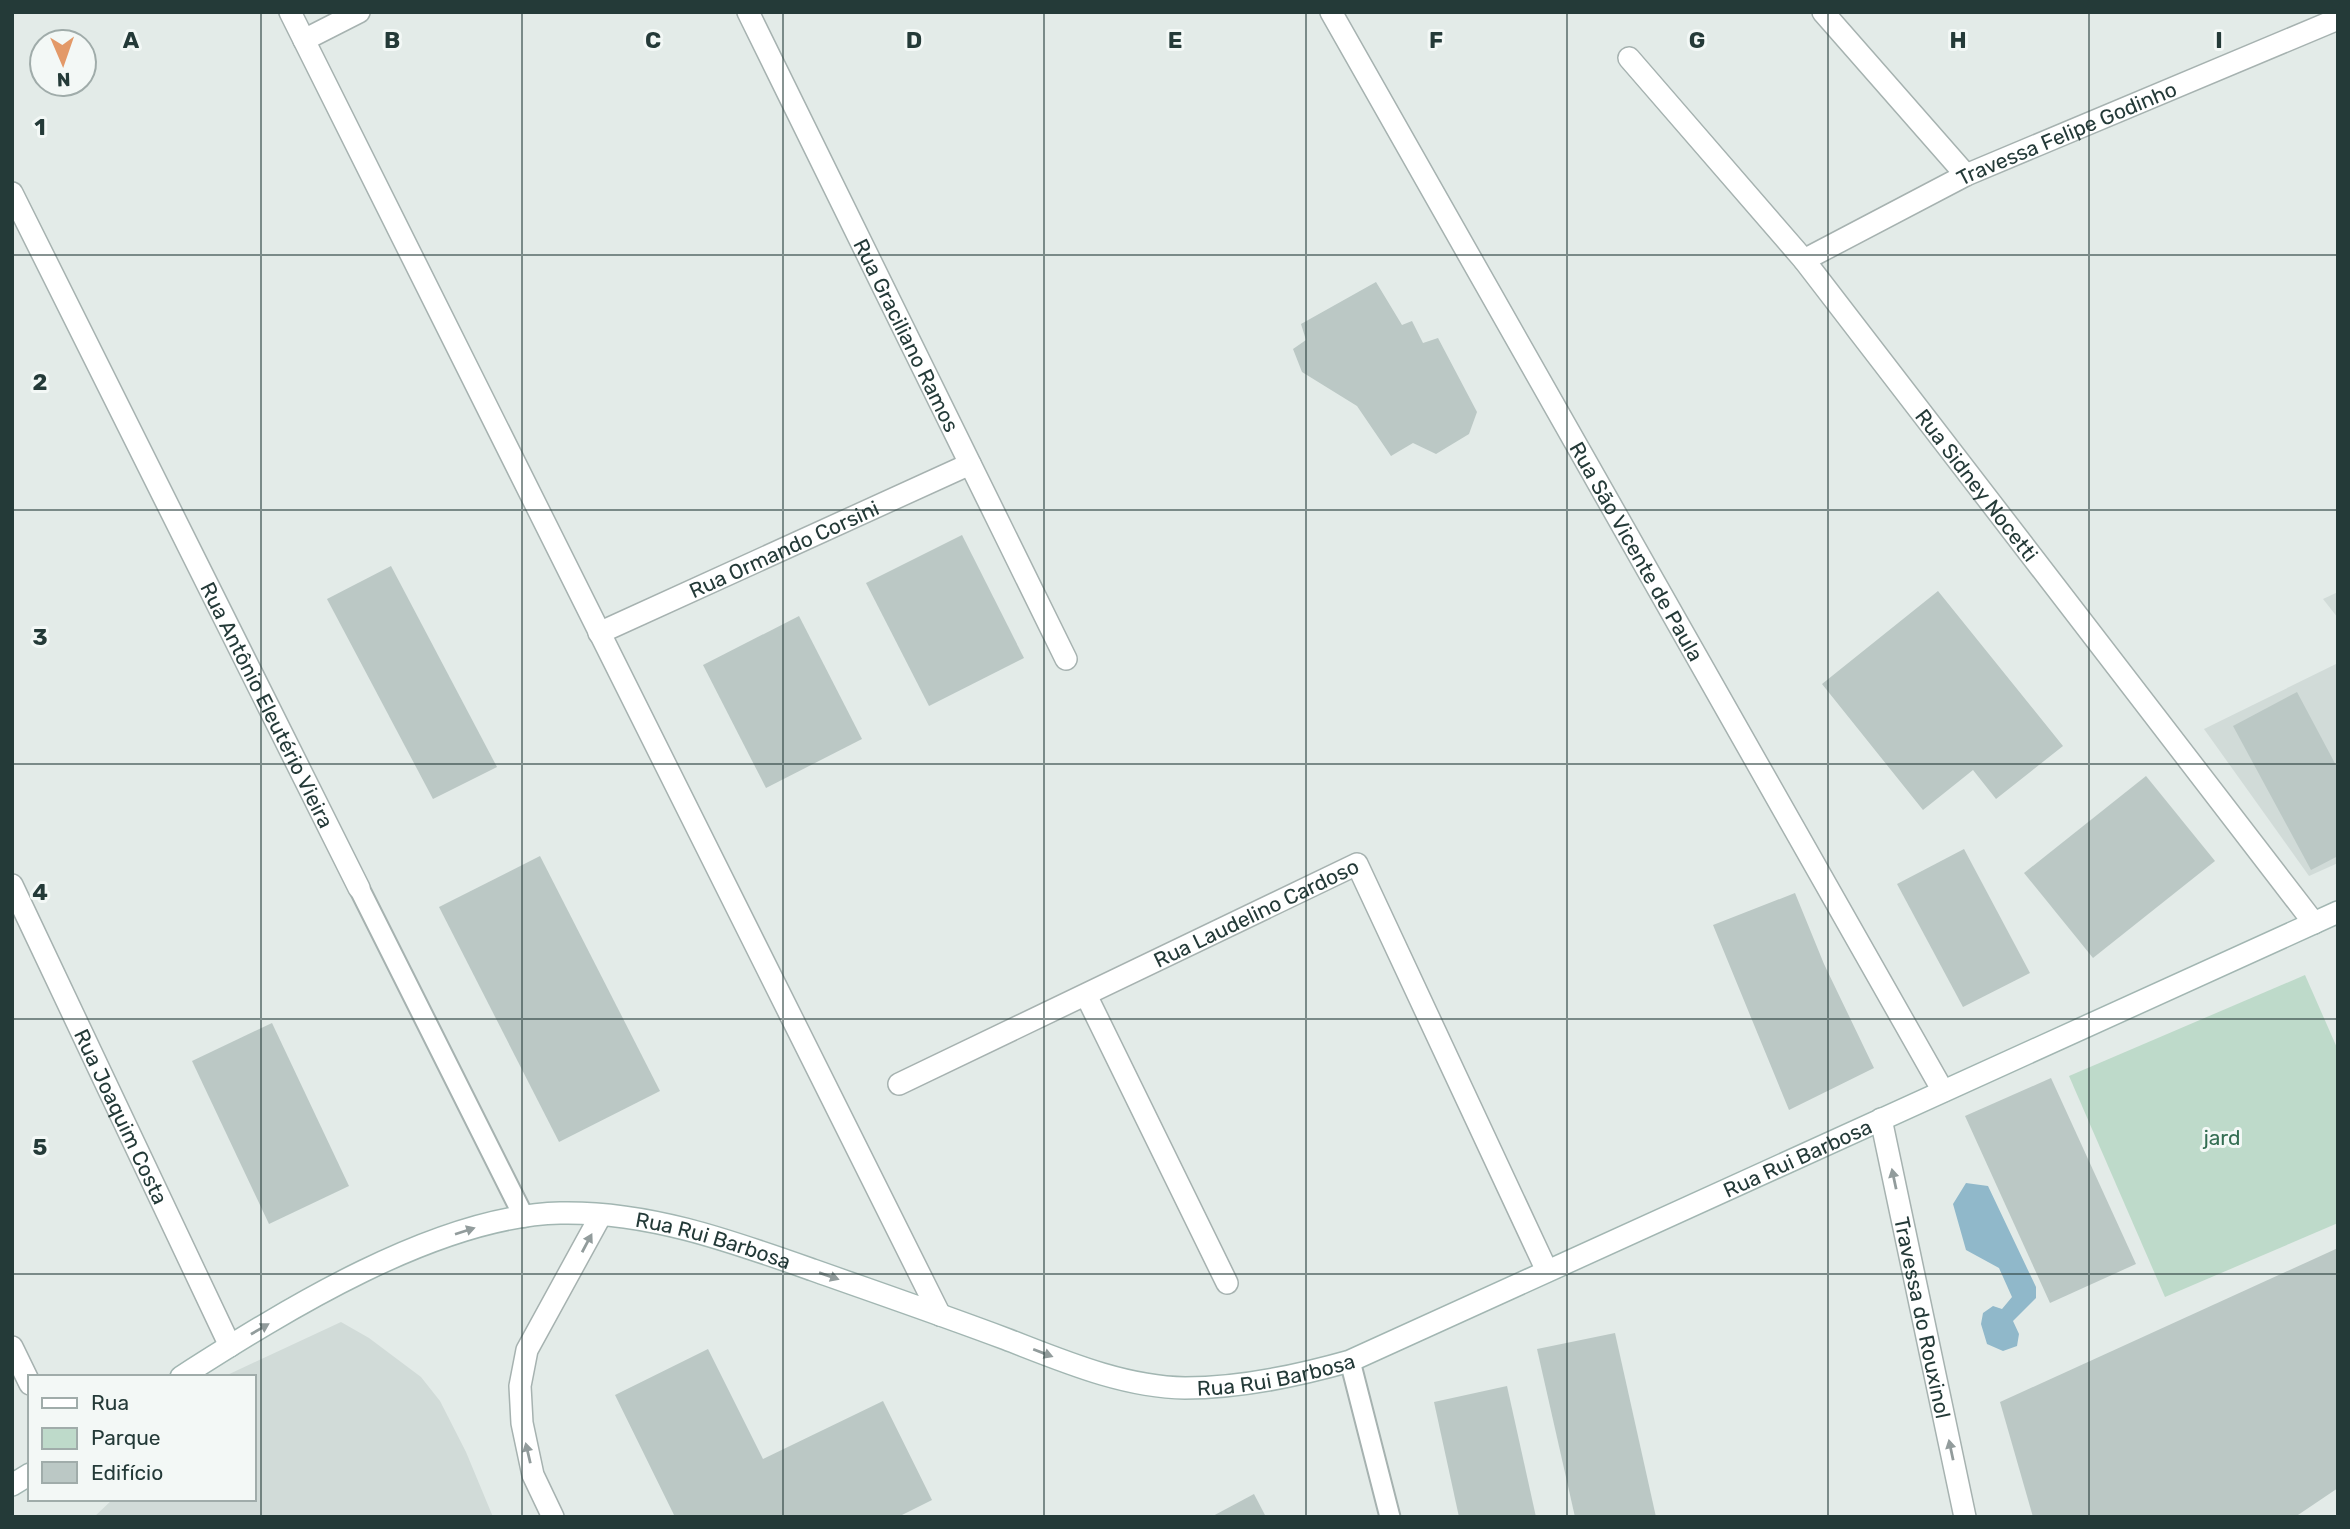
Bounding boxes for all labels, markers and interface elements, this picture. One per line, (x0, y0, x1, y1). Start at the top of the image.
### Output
text: A (123, 26, 140, 54)
text: B (384, 26, 400, 54)
text: C (645, 26, 661, 54)
text: D (906, 26, 922, 54)
text: E (1168, 26, 1182, 54)
text: F (1429, 26, 1443, 54)
text: G (1689, 26, 1705, 54)
text: H (1949, 26, 1967, 54)
text: I (2215, 26, 2223, 54)
north arrow (28, 28, 98, 98)
text: N (56, 68, 71, 91)
street label: Travessa Felipe Godinho (1952, 76, 2180, 190)
text: 1 (34, 113, 46, 141)
street label: Rua Graciliano Ramos (849, 234, 965, 436)
text: 2 (33, 368, 47, 396)
street label: Rua Sidney Nocetti (1911, 404, 2043, 566)
street label: Rua São Vicente de Paula (1565, 437, 1709, 665)
street label: Rua Ormando Corsini (685, 495, 883, 603)
street label: Rua Antônio Eleutério Vieira (196, 578, 339, 832)
text: 3 (32, 623, 48, 651)
street label: Rua Laudelino Cardoso (1149, 853, 1362, 972)
text: 4 (32, 878, 48, 906)
street label: Rua Joaquim Costa (69, 1025, 174, 1208)
street label: Rua Rui Barbosa (1719, 1113, 1875, 1202)
park label: jard (2202, 1125, 2241, 1150)
text: 5 (33, 1133, 48, 1161)
one-way arrow (1888, 1168, 1899, 1190)
street label: Rua Rui Barbosa (634, 1206, 794, 1274)
street label: Travessa do Rouxinol (1889, 1215, 1956, 1421)
one-way arrow (455, 1225, 476, 1236)
one-way arrow (581, 1233, 592, 1253)
one-way arrow (818, 1271, 839, 1282)
one-way arrow (251, 1323, 270, 1335)
one-way arrow (1032, 1348, 1053, 1359)
street label: Rua Rui Barbosa (1196, 1348, 1358, 1400)
legend (28, 1375, 256, 1501)
text: Rua (91, 1390, 129, 1415)
text: Parque (91, 1425, 161, 1450)
one-way arrow (1945, 1439, 1956, 1461)
one-way arrow (523, 1442, 534, 1464)
text: Edifício (91, 1460, 163, 1485)

